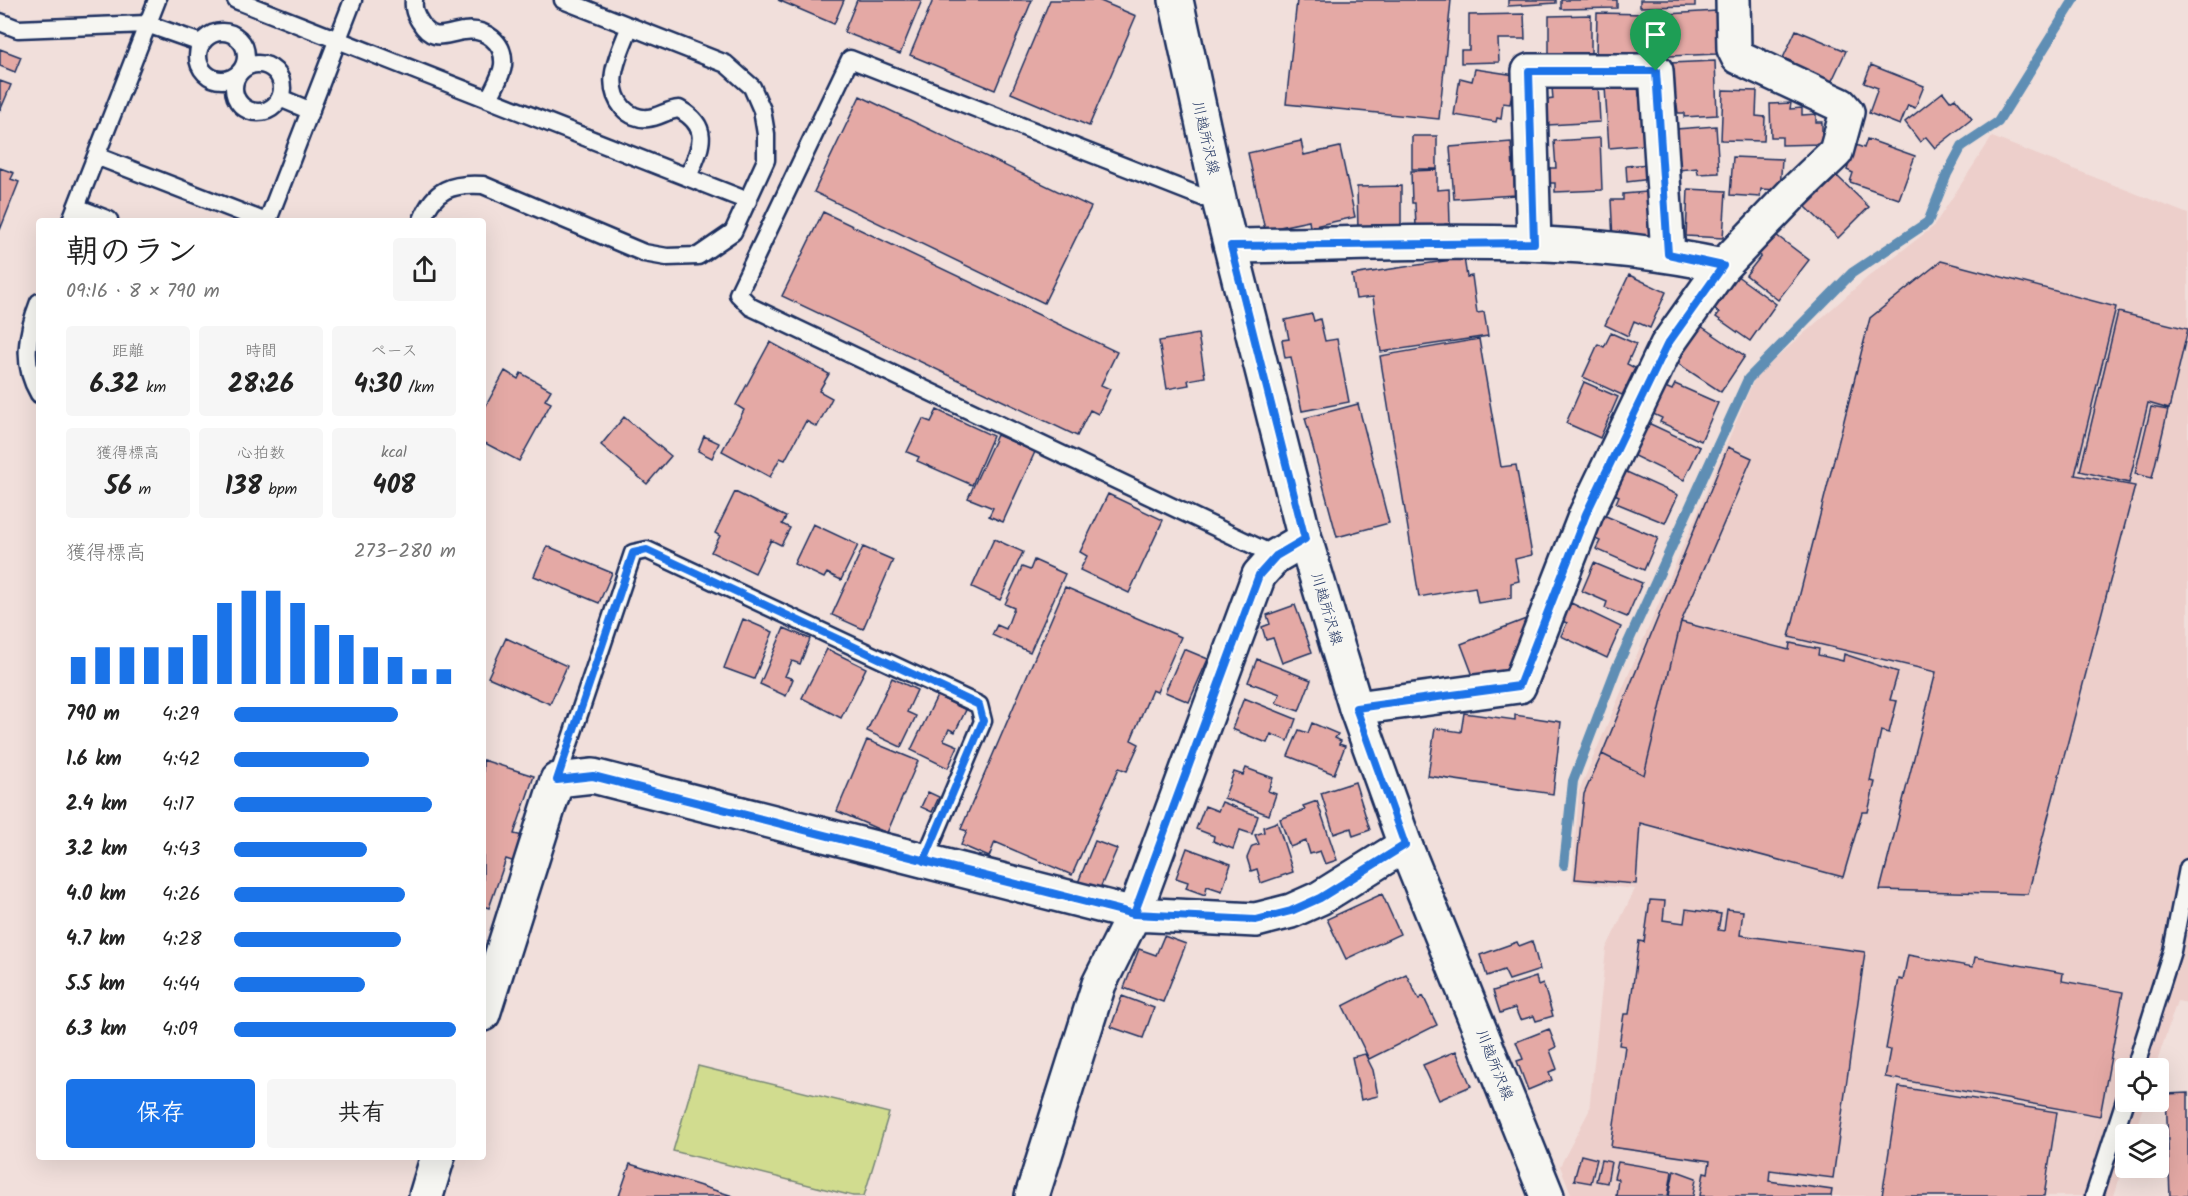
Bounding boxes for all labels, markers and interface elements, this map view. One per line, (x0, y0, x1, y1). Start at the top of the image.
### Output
pin (1630, 9, 1681, 71)
icon: arrive (1639, 18, 1672, 51)
street label: 川越所沢線 (1185, 99, 1225, 177)
text: 朝のラン (66, 227, 198, 280)
button: share (393, 238, 456, 301)
text: 09:16 · 8 × 790 m (66, 276, 220, 308)
text: 距離 (112, 339, 144, 364)
text: 時間 (245, 339, 277, 364)
text: ペース (370, 339, 418, 364)
text: 6.32 (90, 364, 139, 406)
text: 28:26 (228, 364, 294, 406)
text: 4:30 (354, 364, 402, 406)
text: km (139, 375, 166, 400)
text: /km (402, 375, 434, 400)
text: kcal (381, 440, 407, 465)
text: 獲得標高 (96, 441, 160, 466)
text: 心拍数 (237, 441, 285, 466)
text: 408 (373, 465, 415, 507)
text: 56 (105, 466, 132, 508)
text: 138 (225, 466, 262, 508)
text: m (132, 477, 151, 502)
text: bpm (262, 477, 297, 502)
text: 273–280 m (354, 536, 456, 568)
text: 獲得標高 (66, 538, 146, 570)
street label: 川越所沢線 (1304, 570, 1348, 648)
text: 790 m (66, 699, 120, 731)
text: 4:29 (162, 699, 199, 731)
text: 1.6 km (66, 744, 122, 776)
text: 4:42 (162, 744, 201, 776)
text: 2.4 km (66, 789, 127, 821)
text: 4:17 (162, 789, 193, 821)
text: 3.2 km (66, 834, 127, 866)
text: 4:43 (162, 834, 200, 866)
text: 4.0 km (66, 879, 126, 911)
text: 4:26 (162, 879, 201, 911)
text: 4.7 km (66, 924, 125, 956)
text: 4:28 (162, 924, 202, 956)
text: 5.5 km (66, 969, 125, 1001)
text: 4:44 (162, 969, 200, 1001)
text: 6.3 km (66, 1014, 126, 1046)
text: 4:09 (162, 1014, 198, 1046)
street label: 川越所沢線 (1469, 1026, 1519, 1104)
map controls (2115, 1058, 2169, 1178)
button: locate (2115, 1058, 2169, 1112)
button: 保存 (66, 1079, 255, 1148)
button: 共有 (267, 1079, 456, 1148)
button: layers (2115, 1124, 2169, 1178)

